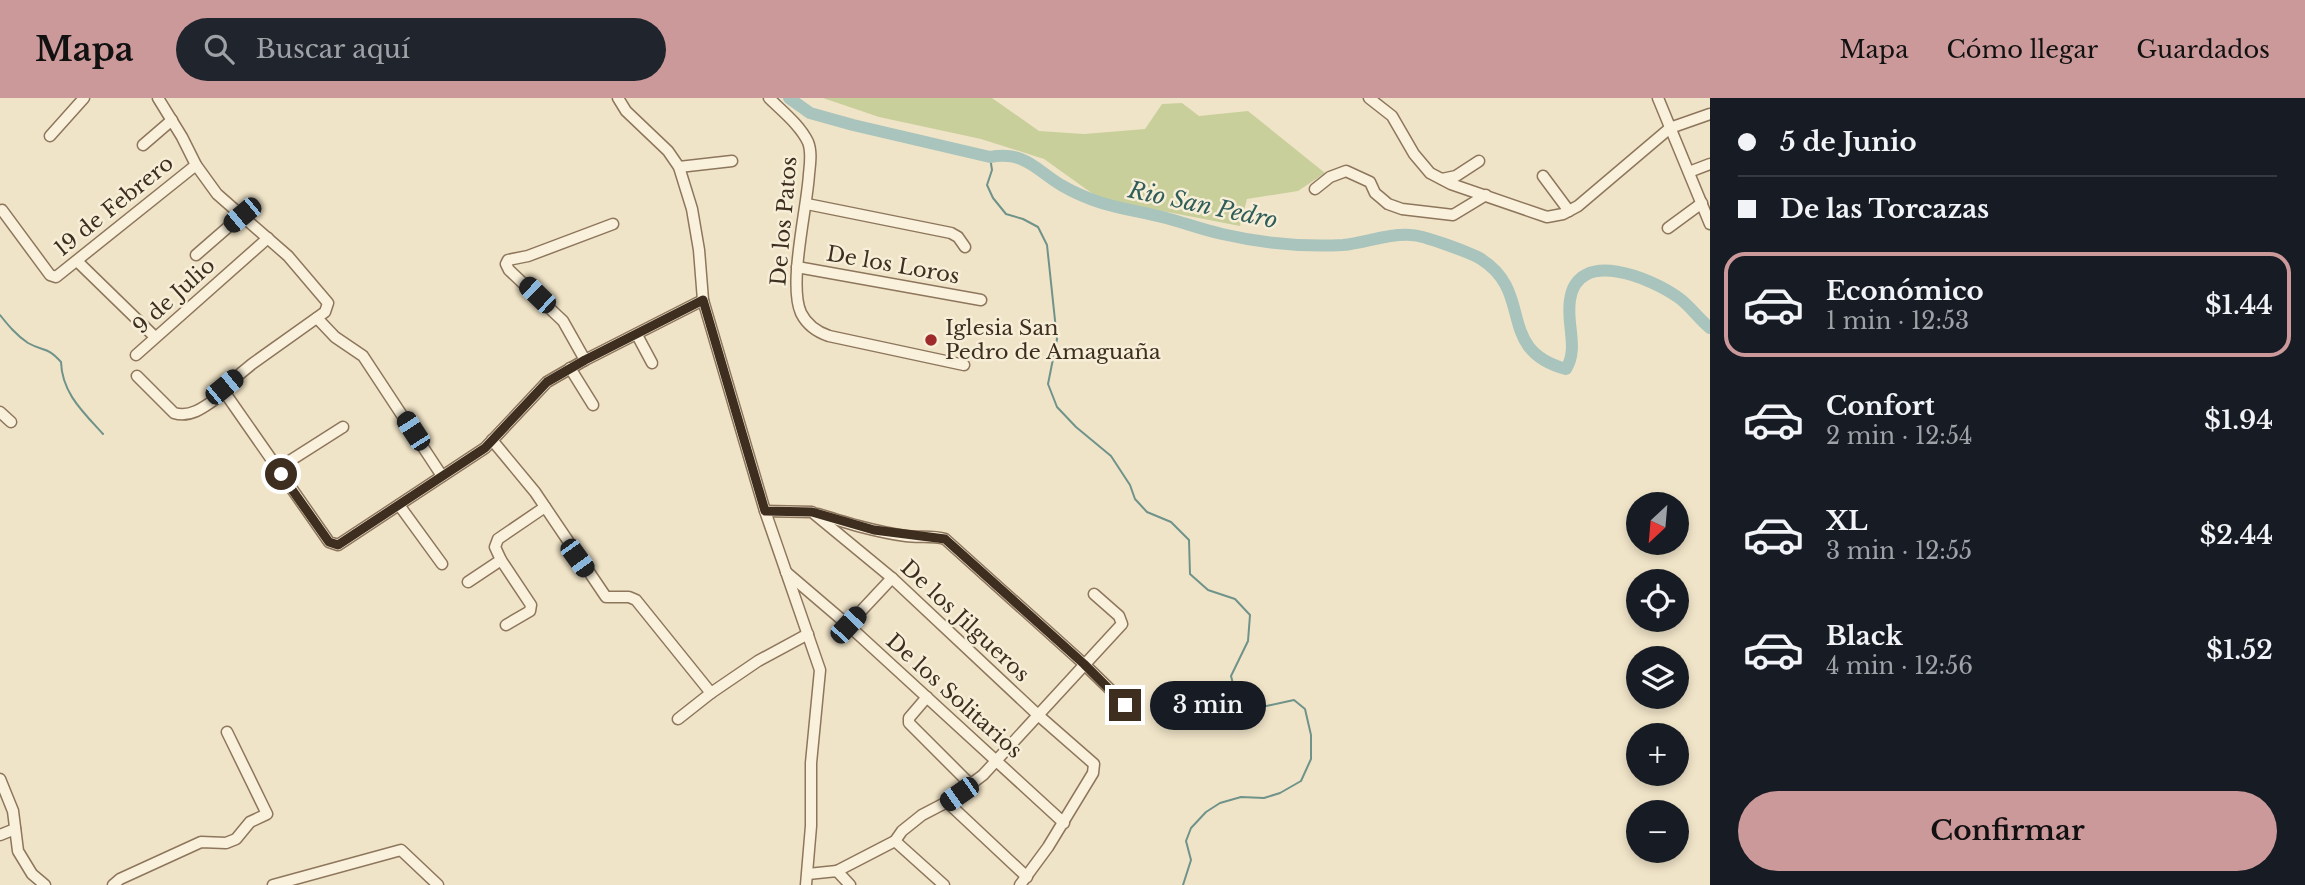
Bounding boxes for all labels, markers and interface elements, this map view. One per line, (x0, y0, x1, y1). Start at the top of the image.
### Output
search box (176, 18, 666, 81)
text: Mapa (35, 29, 134, 70)
icon: search (200, 30, 238, 68)
text: Buscar aquí (256, 33, 410, 65)
text: Mapa (1839, 35, 1908, 64)
text: Cómo llegar (1946, 35, 2098, 64)
text: Guardados (2136, 35, 2270, 64)
text: 5 de Junio (1780, 126, 1917, 158)
street label: 19 de Febrero (49, 150, 179, 262)
street label: De los Patos (765, 155, 803, 287)
water label: Rio San Pedro (1125, 175, 1280, 234)
car (220, 193, 265, 237)
text: De las Torcazas (1780, 193, 1989, 225)
street label: De los Loros (824, 240, 962, 290)
street label: 9 de Julio (128, 252, 220, 340)
car (515, 273, 560, 317)
icon: car (1742, 273, 1805, 336)
text: Económico (1826, 275, 1984, 307)
text: $1.44 (2205, 289, 2273, 321)
text: 1 min · 12:53 (1826, 307, 1969, 335)
place label: Iglesia San Pedro de Amaguaña (945, 315, 1161, 365)
marker: Iglesia San Pedro de Amaguaña (923, 332, 939, 348)
car (202, 366, 247, 408)
icon: car (1742, 388, 1805, 451)
text: Confort (1826, 390, 1935, 422)
text: $1.94 (2204, 404, 2273, 436)
car (393, 408, 434, 454)
text: 2 min · 12:54 (1826, 422, 1972, 450)
route start (265, 458, 297, 490)
north arrow (1626, 492, 1689, 555)
map controls (1626, 492, 1689, 863)
icon: car (1742, 503, 1805, 566)
text: XL (1826, 505, 1868, 537)
text: $2.44 (2200, 519, 2273, 551)
car (557, 535, 598, 581)
text: 3 min · 12:55 (1826, 537, 1972, 565)
street label: De los Jilgueros (895, 555, 1035, 687)
button: locate (1626, 569, 1689, 632)
car (826, 602, 871, 648)
icon: car (1742, 618, 1805, 681)
text: Black (1826, 620, 1903, 652)
street label: De los Solitarios (881, 628, 1027, 764)
text: $1.52 (2206, 634, 2273, 666)
button: layers (1626, 646, 1689, 709)
text: 4 min · 12:56 (1826, 652, 1973, 680)
callout: 3 min (1150, 680, 1265, 730)
route end (1109, 689, 1141, 721)
text: 3 min (1173, 691, 1243, 719)
button: + (1626, 723, 1689, 786)
car (936, 773, 983, 815)
button: Confirmar (1738, 791, 2277, 871)
button: − (1626, 800, 1689, 863)

